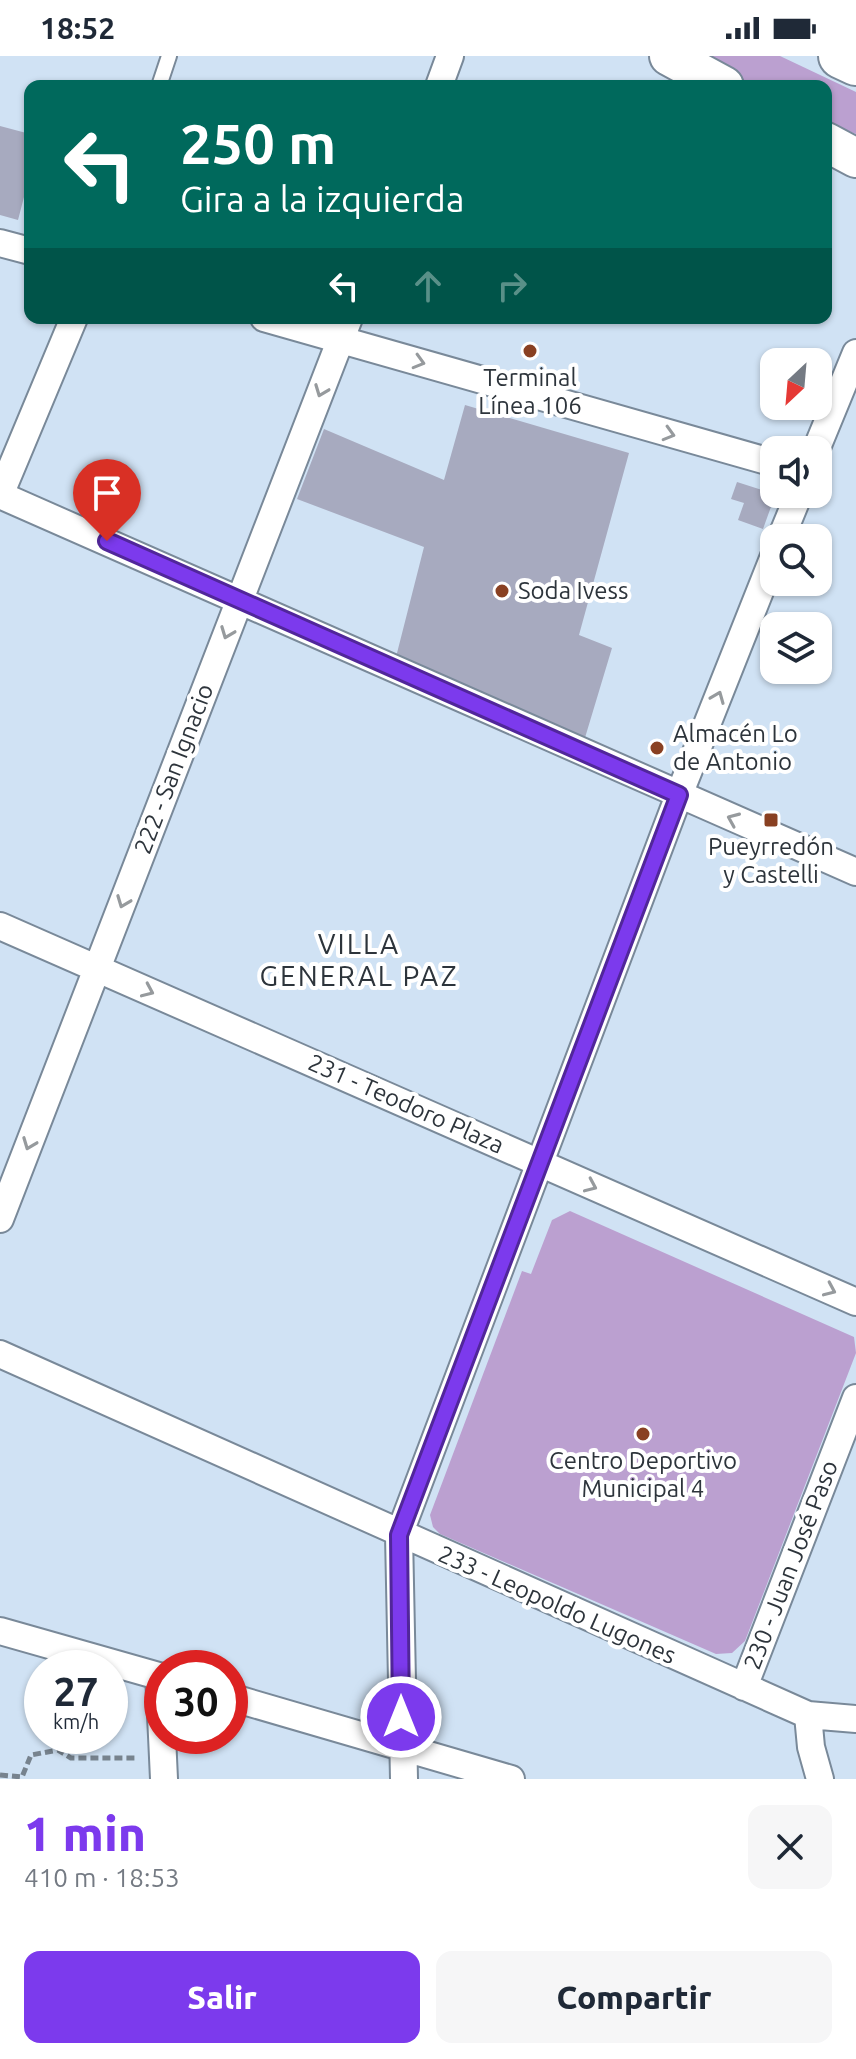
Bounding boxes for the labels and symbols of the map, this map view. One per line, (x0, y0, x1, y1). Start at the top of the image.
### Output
marker: Terminal Línea 106 (521, 342, 539, 360)
north arrow (760, 348, 832, 420)
one-way arrow (412, 353, 426, 370)
place label: Terminal Línea 106 (478, 364, 582, 419)
one-way arrow (314, 383, 331, 397)
one-way arrow (662, 424, 676, 441)
pin (73, 459, 141, 541)
place label: Soda Ivess (518, 577, 628, 604)
marker: Soda Ivess (493, 582, 511, 600)
one-way arrow (220, 625, 237, 639)
street label: 222 - San Ignacio (129, 680, 218, 858)
one-way arrow (708, 691, 725, 705)
place label: Almacén Lo de Antonio (673, 720, 798, 775)
marker: Almacén Lo de Antonio (648, 739, 666, 757)
marker: Pueyrredón y Castelli (762, 811, 780, 829)
one-way arrow (727, 812, 741, 828)
place label: Pueyrredón y Castelli (708, 833, 834, 888)
one-way arrow (116, 894, 133, 908)
district label: VILLA GENERAL PAZ (259, 928, 459, 991)
one-way arrow (140, 982, 155, 998)
street label: 231 - Teodoro Plaza (304, 1048, 508, 1159)
one-way arrow (22, 1136, 39, 1150)
one-way arrow (583, 1176, 598, 1192)
one-way arrow (821, 1281, 836, 1297)
marker: Centro Deportivo Municipal 4 (634, 1425, 652, 1443)
place label: Centro Deportivo Municipal 4 (549, 1447, 737, 1502)
street label: 230 - Juan José Paso (738, 1457, 843, 1673)
street label: 233 - Leopoldo Lugones (434, 1540, 680, 1669)
speed limit sign: 30 (144, 1650, 248, 1754)
position arrow (359, 1675, 443, 1759)

